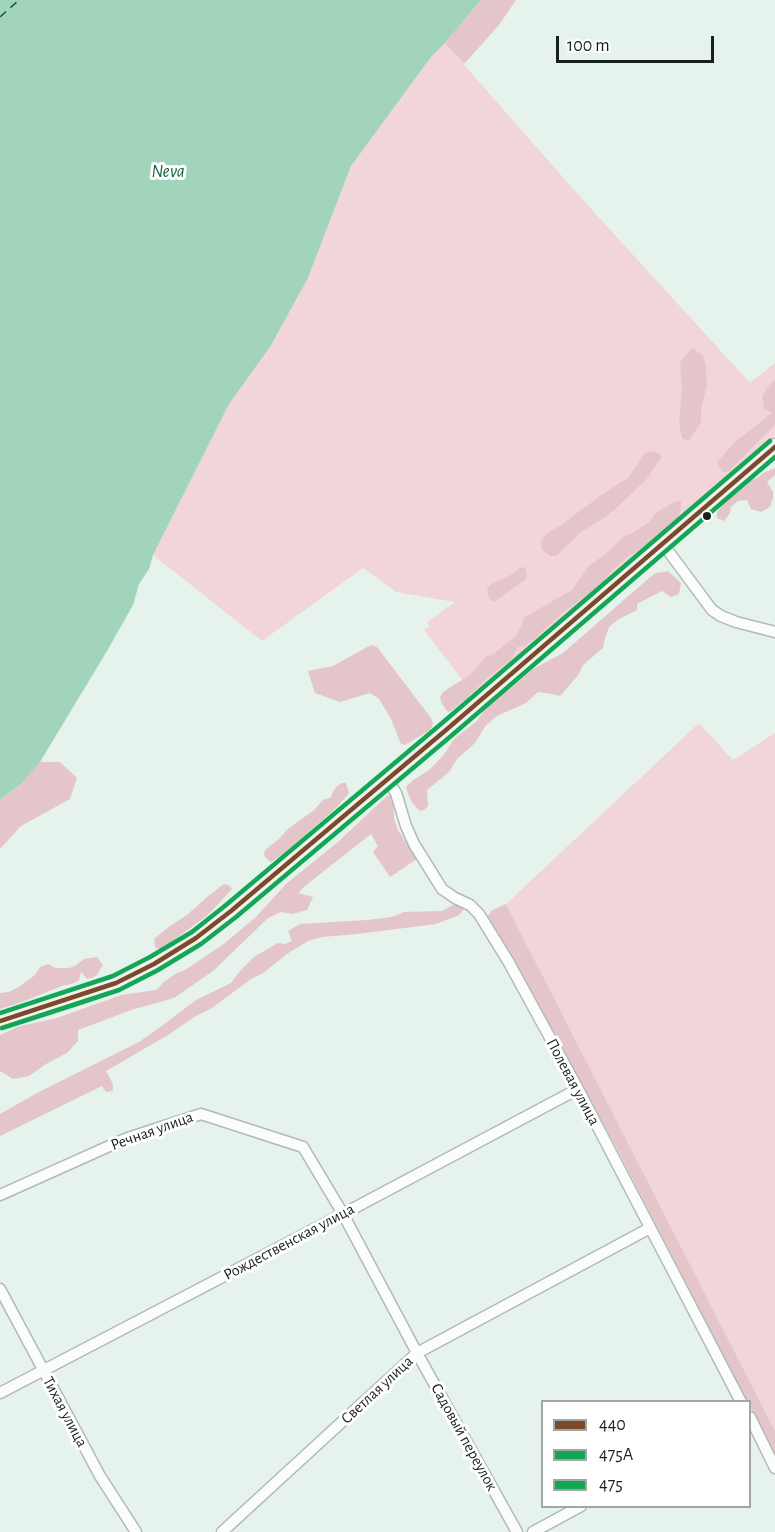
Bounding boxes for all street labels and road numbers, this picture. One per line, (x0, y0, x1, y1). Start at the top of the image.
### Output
street label: Полевая улица (542, 1035, 604, 1129)
street label: Речная улица (108, 1107, 196, 1155)
street label: Рождественская улица (220, 1199, 358, 1285)
street label: Светлая улица (337, 1352, 417, 1428)
street label: Тихая улица (38, 1373, 92, 1451)
street label: Садовый переулок (426, 1380, 502, 1494)

